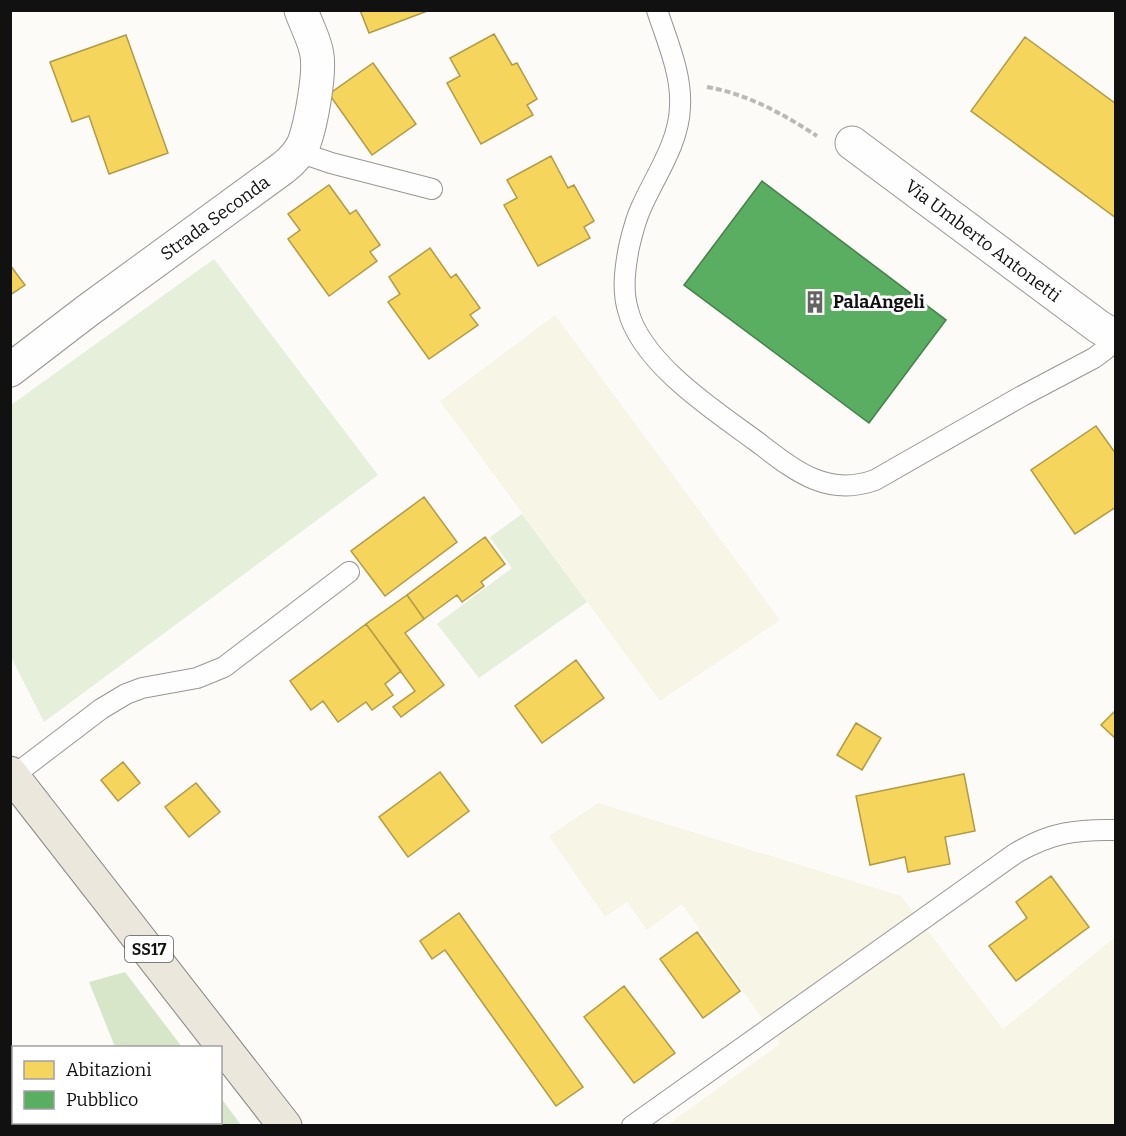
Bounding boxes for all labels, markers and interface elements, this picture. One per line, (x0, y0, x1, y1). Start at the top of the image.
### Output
street label: Strada Seconda (156, 171, 274, 265)
street label: Via Umberto Antonetti (901, 175, 1065, 307)
building icon: PalaAngeli (802, 289, 828, 315)
place label: PalaAngeli (833, 291, 925, 313)
road number: SS17 (125, 936, 173, 962)
legend (12, 1046, 222, 1124)
text: Abitazioni (66, 1059, 152, 1081)
text: Pubblico (66, 1089, 138, 1111)

